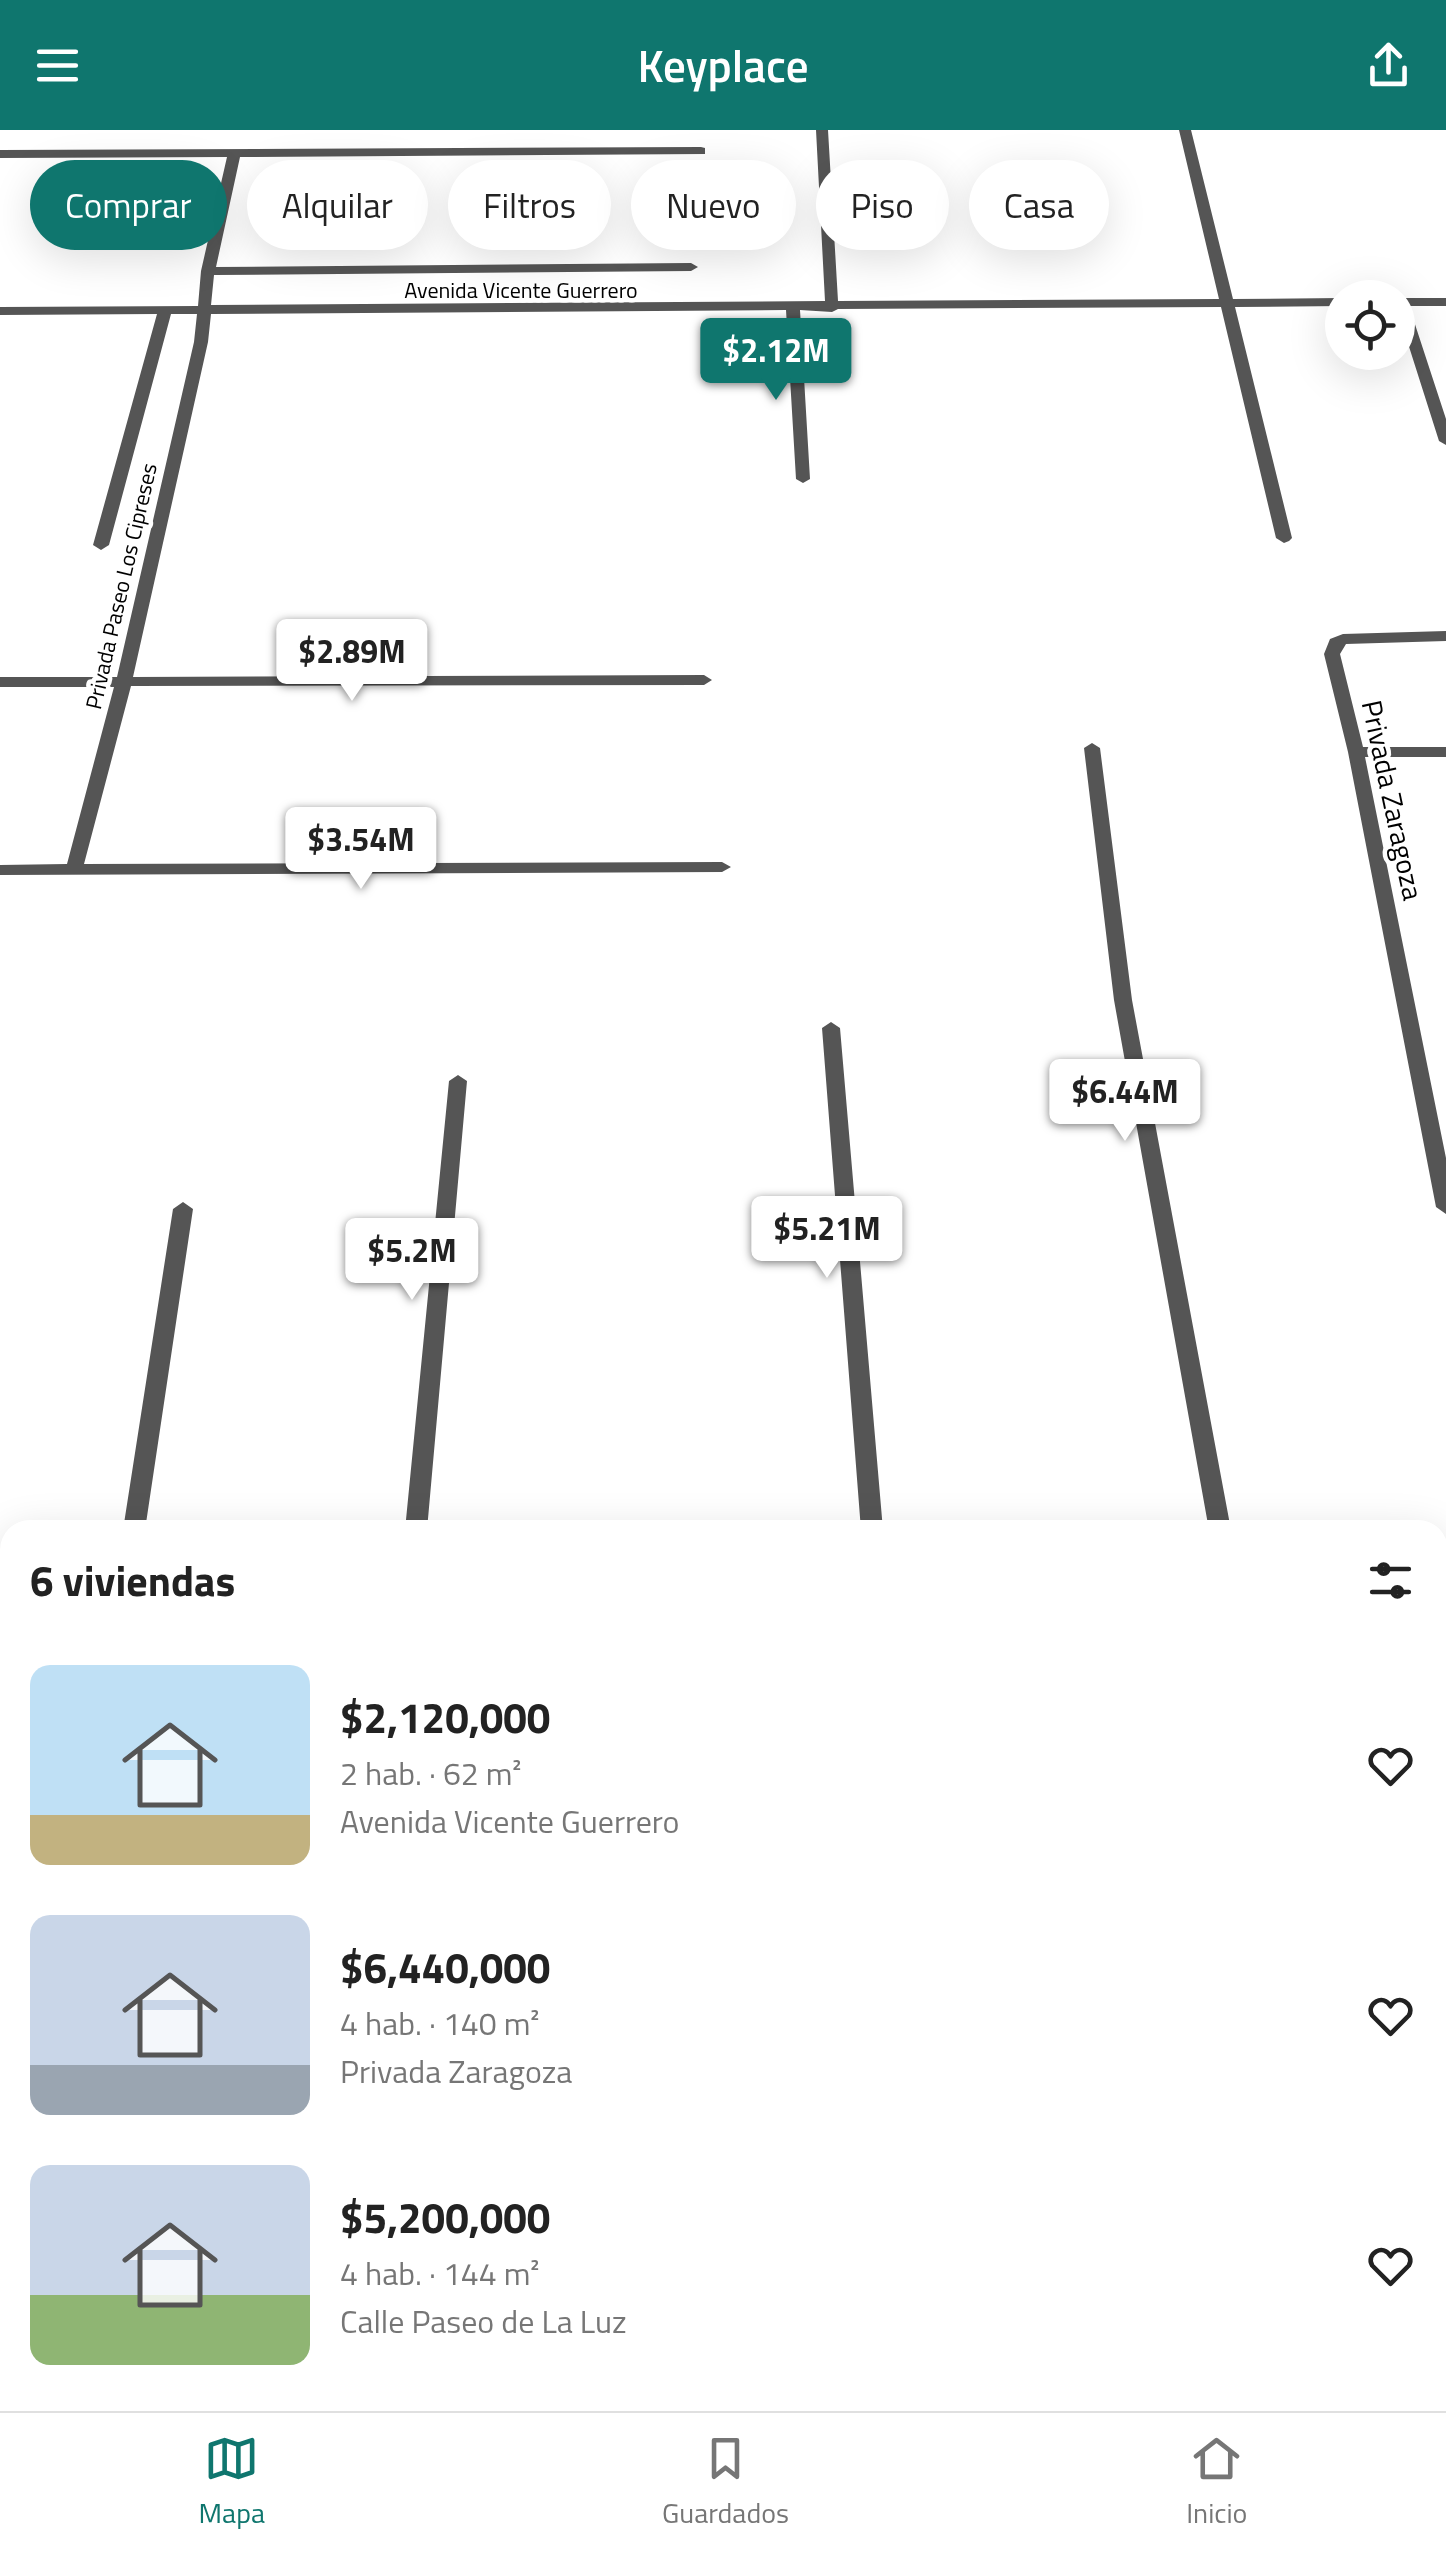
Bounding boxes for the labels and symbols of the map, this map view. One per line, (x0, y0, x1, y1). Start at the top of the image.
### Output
street label: Avenida Vicente Guerrero (404, 273, 638, 307)
pin: $2.12M (695, 318, 857, 403)
street label: Privada Paseo Los Cipreses (76, 460, 166, 712)
pin: $2.89M (271, 619, 433, 704)
street label: Privada Zaragoza (1351, 696, 1435, 904)
pin: $3.54M (280, 807, 442, 892)
pin: $6.44M (1044, 1059, 1206, 1144)
pin: $5.21M (746, 1196, 908, 1281)
pin: $5.2M (342, 1218, 482, 1303)

